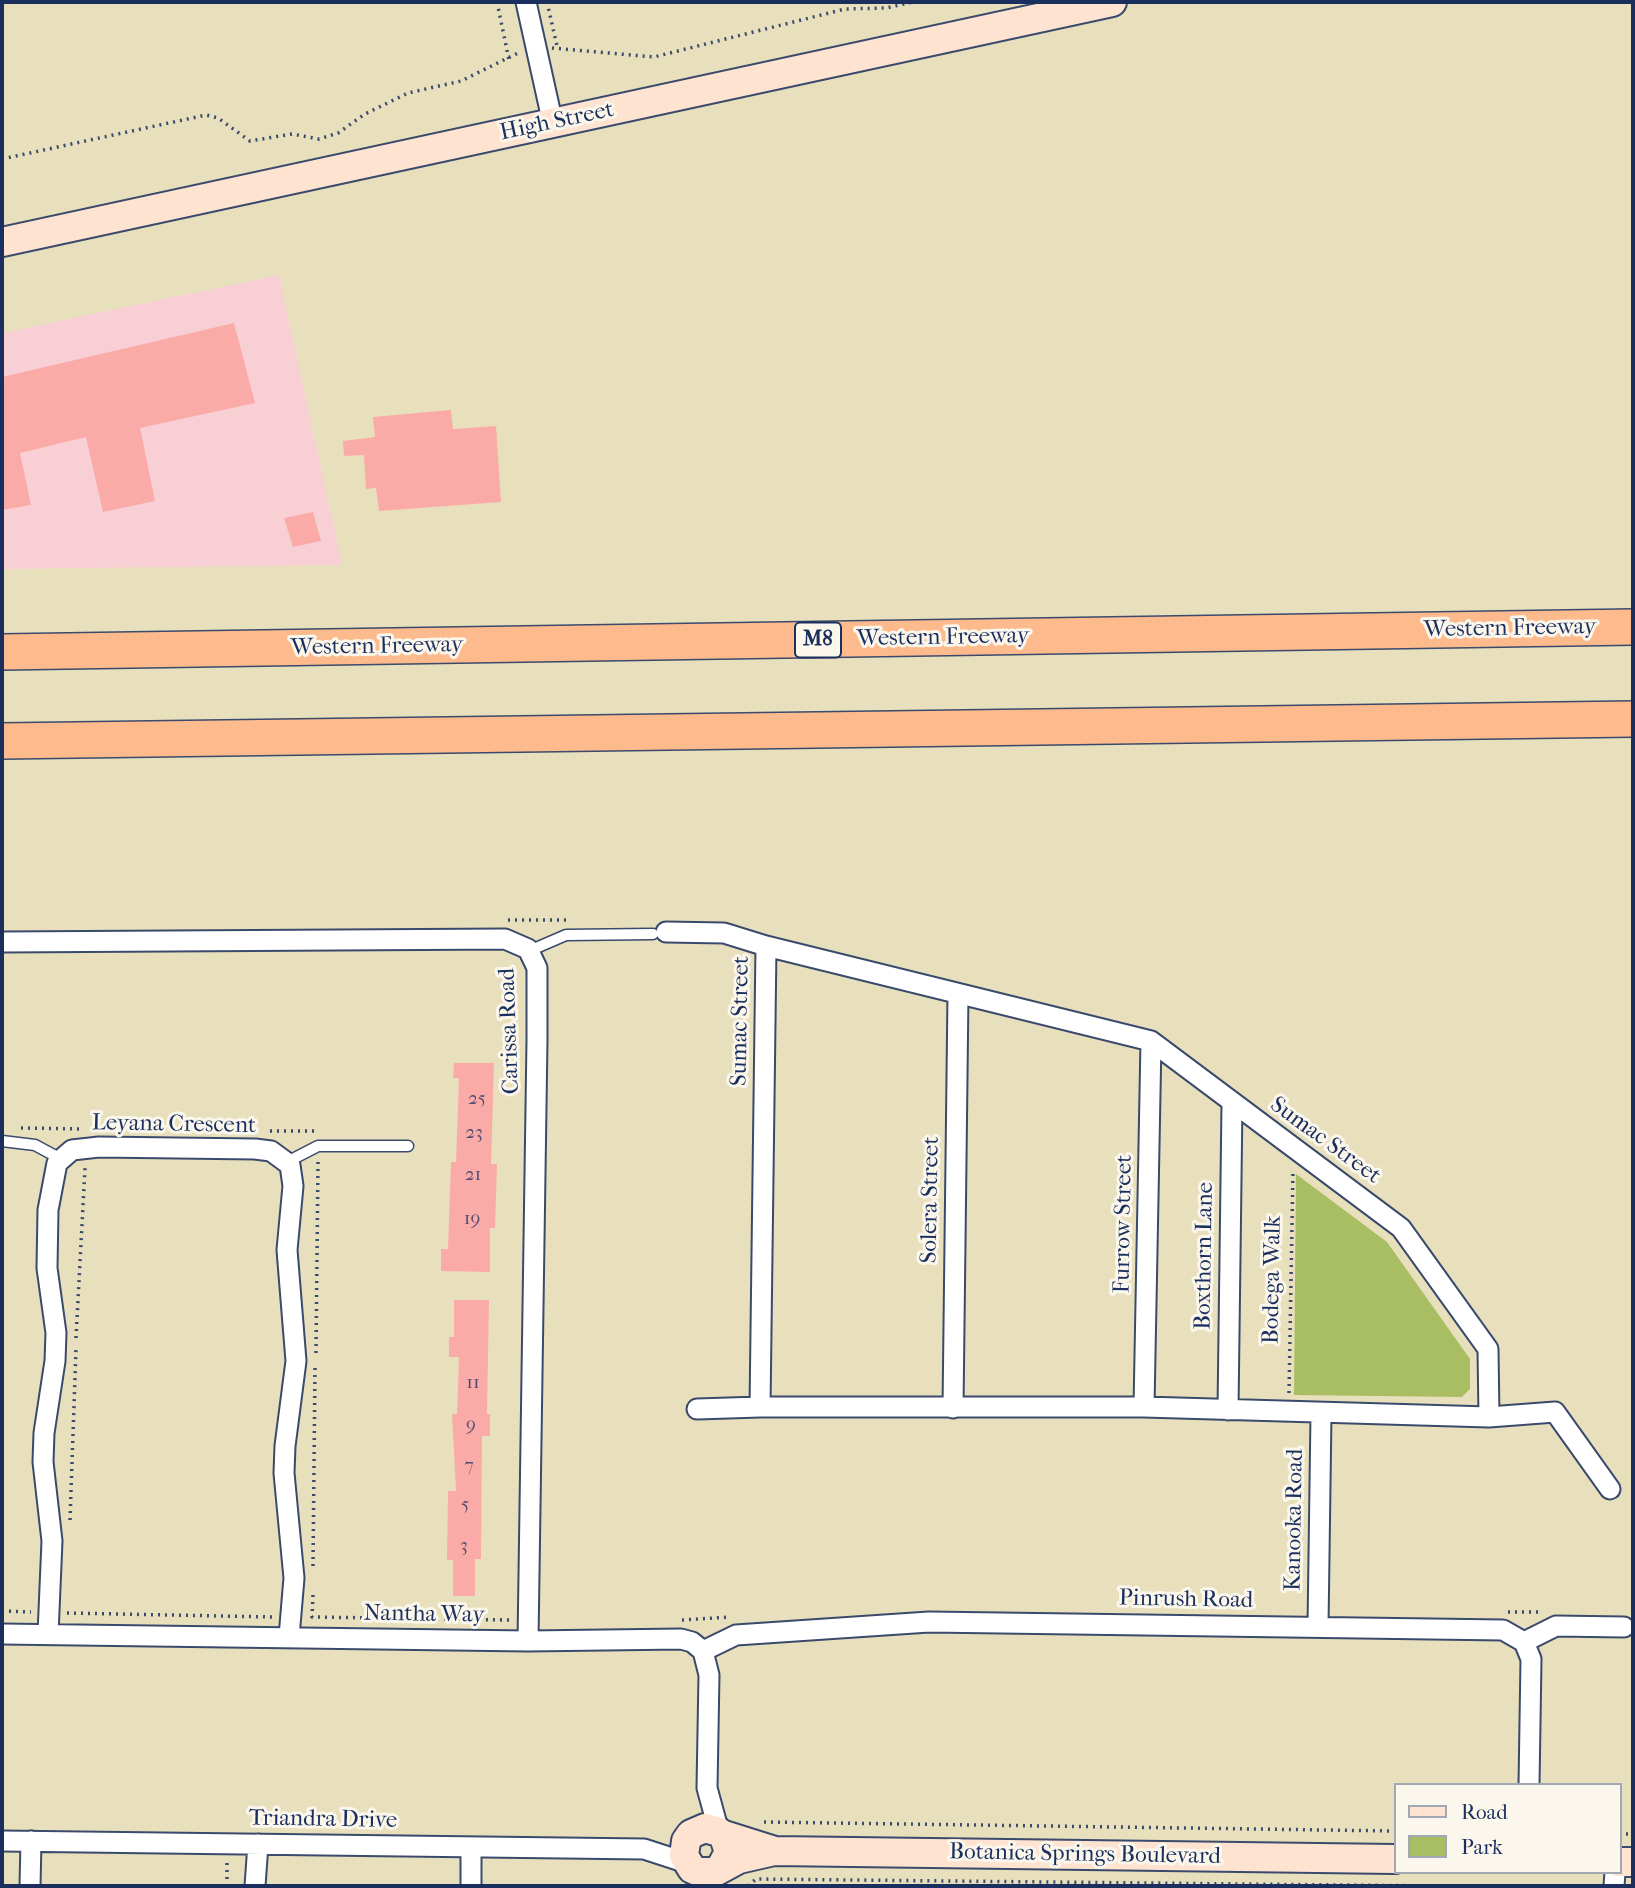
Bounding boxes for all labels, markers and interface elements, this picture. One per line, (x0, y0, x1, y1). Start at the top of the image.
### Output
street label: High Street (498, 96, 616, 148)
street label: Western Freeway (1424, 614, 1596, 644)
road number: M8 (795, 622, 841, 658)
street label: Western Freeway (857, 623, 1029, 653)
street label: Western Freeway (291, 632, 463, 662)
street label: Sumac Street (726, 956, 756, 1086)
street label: Carissa Road (494, 967, 526, 1095)
house number: 25 (468, 1088, 486, 1110)
street label: Sumac Street (1264, 1092, 1386, 1190)
street label: Leyana Crescent (92, 1110, 256, 1140)
house number: 23 (465, 1122, 483, 1144)
street label: Solera Street (916, 1136, 946, 1264)
street label: Furrow Street (1109, 1154, 1139, 1294)
house number: 21 (465, 1164, 481, 1186)
street label: Boxthorn Lane (1190, 1182, 1220, 1330)
house number: 19 (464, 1208, 480, 1230)
street label: Bodega Walk (1258, 1216, 1288, 1344)
house number: 11 (466, 1372, 480, 1394)
house number: 9 (466, 1414, 476, 1436)
street label: Kanooka Road (1280, 1448, 1310, 1592)
house number: 7 (464, 1455, 474, 1477)
house number: 5 (461, 1494, 469, 1516)
house number: 3 (460, 1535, 468, 1557)
street label: Pinrush Road (1119, 1585, 1253, 1615)
street label: Nantha Way (363, 1600, 485, 1630)
legend (1394, 1783, 1621, 1874)
text: Road (1461, 1800, 1508, 1824)
street label: Triandra Drive (249, 1805, 397, 1835)
text: Park (1461, 1835, 1503, 1859)
street label: Botanica Springs Boulevard (949, 1839, 1221, 1871)

